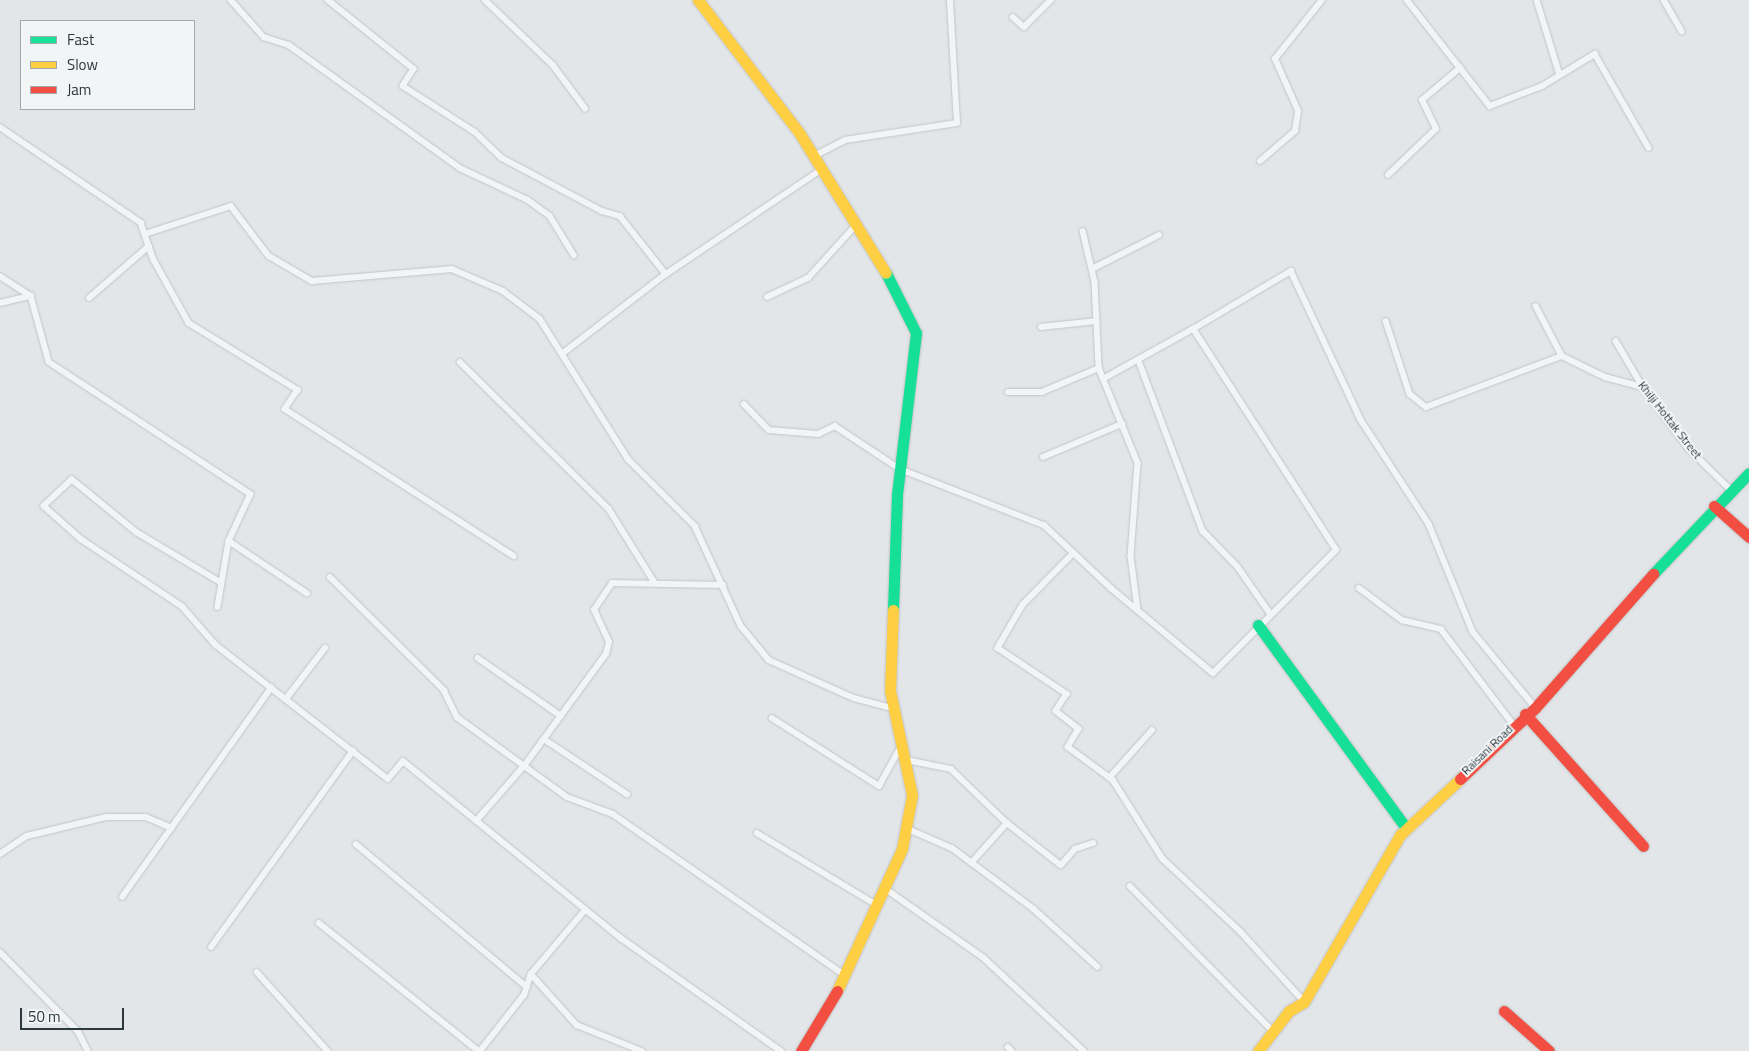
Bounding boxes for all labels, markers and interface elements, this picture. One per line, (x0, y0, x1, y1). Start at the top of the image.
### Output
legend (20, 20, 195, 110)
text: Fast (67, 28, 94, 51)
text: Slow (67, 53, 98, 76)
text: Jam (67, 78, 91, 101)
street label: Khilji Hottak Street (1635, 378, 1705, 462)
street label: Raisani Road (1459, 722, 1515, 778)
scale bar (22, 998, 126, 1030)
text: 50 m (28, 1005, 61, 1028)

